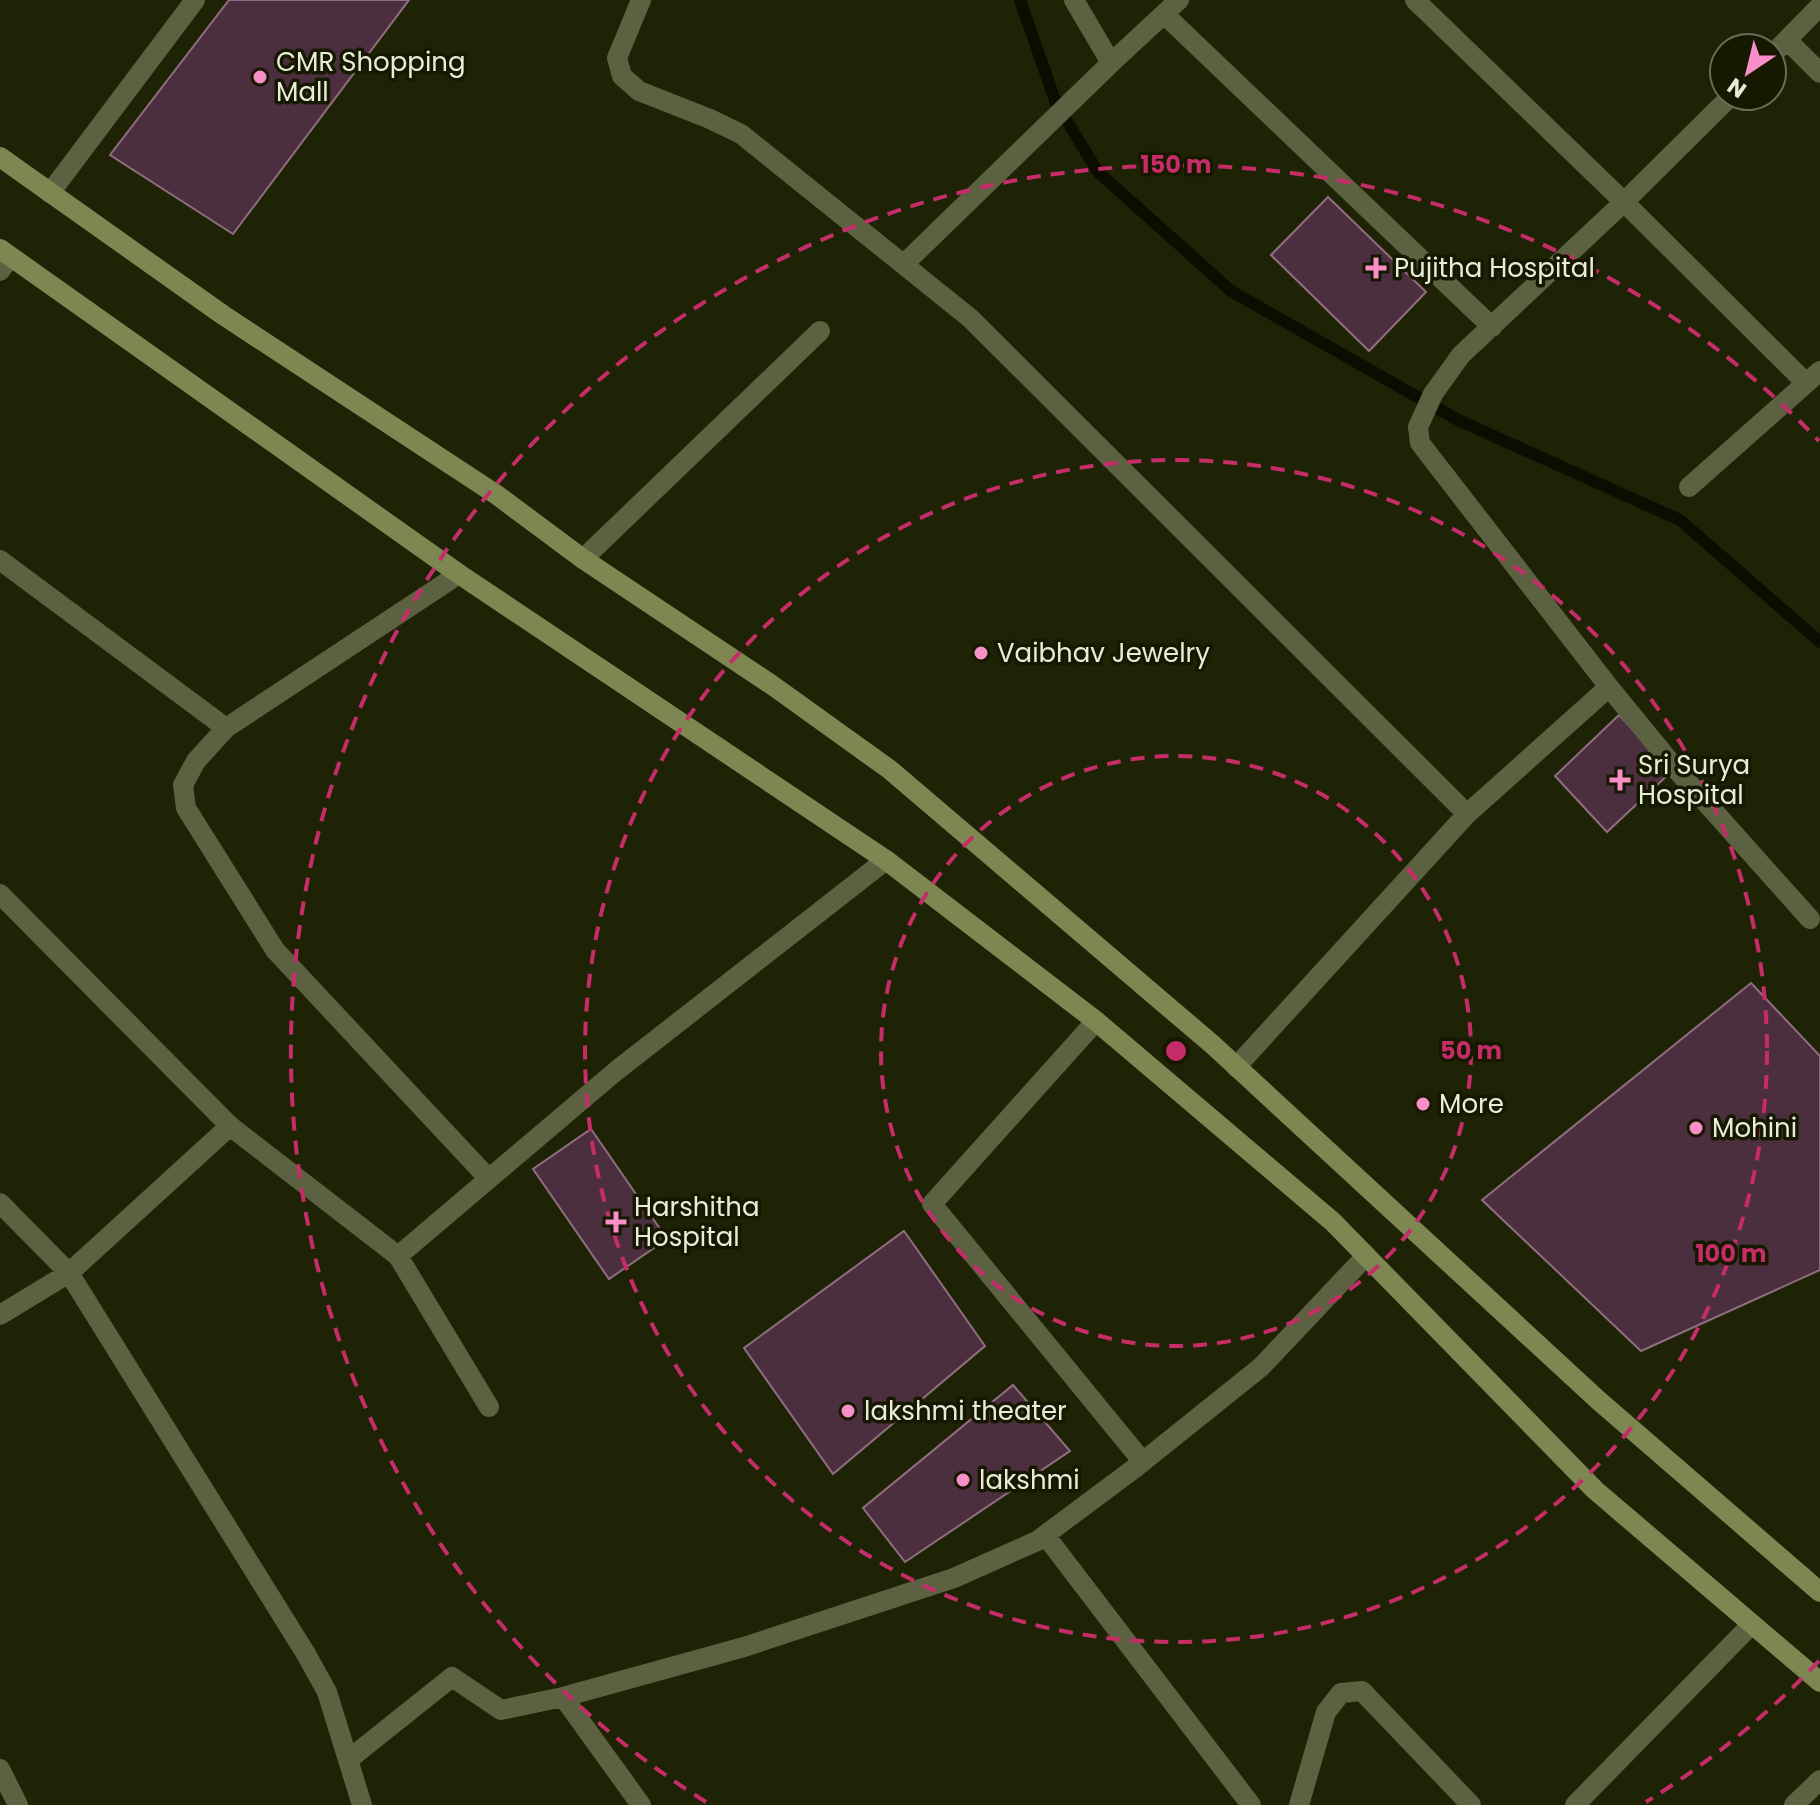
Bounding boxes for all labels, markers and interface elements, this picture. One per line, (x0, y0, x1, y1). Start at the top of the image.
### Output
north arrow (1708, 32, 1788, 112)
place label: CMR Shopping Mall (276, 44, 466, 110)
marker: CMR Shopping Mall (251, 68, 269, 86)
text: N (1721, 71, 1752, 105)
text: 150 m (1141, 148, 1211, 181)
place label: Pujitha Hospital (1394, 250, 1595, 286)
marker: Pujitha Hospital (1365, 257, 1387, 279)
place label: Vaibhav Jewelry (997, 635, 1210, 671)
marker: Vaibhav Jewelry (972, 644, 990, 662)
place label: Sri Surya Hospital (1638, 747, 1750, 813)
marker: Sri Surya Hospital (1609, 769, 1631, 791)
text: 50 m (1440, 1034, 1502, 1067)
centre of rings (1162, 1037, 1190, 1065)
place label: More (1439, 1086, 1504, 1122)
marker: More (1414, 1095, 1432, 1113)
place label: Mohini (1712, 1110, 1797, 1146)
marker: Mohini (1687, 1119, 1705, 1137)
place label: Harshitha Hospital (634, 1189, 760, 1255)
marker: Harshitha Hospital (605, 1211, 627, 1233)
text: 100 m (1696, 1237, 1766, 1270)
place label: lakshmi theater (864, 1393, 1067, 1429)
marker: lakshmi theater (839, 1402, 857, 1420)
place label: lakshmi (979, 1462, 1080, 1498)
marker: lakshmi (954, 1471, 972, 1489)

